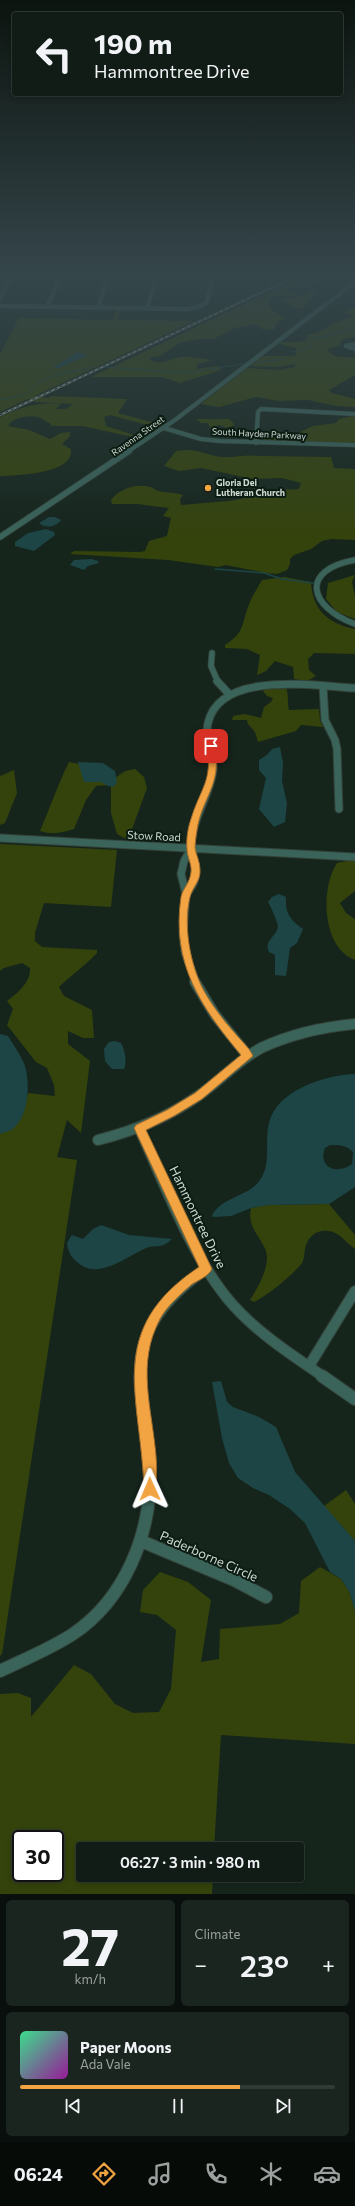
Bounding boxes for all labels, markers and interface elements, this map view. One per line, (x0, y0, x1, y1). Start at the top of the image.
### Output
text: 190 m (94, 26, 172, 60)
icon: left (28, 28, 80, 80)
text: Hammontree Drive (94, 60, 250, 82)
street label: Ravenna Street (109, 413, 167, 458)
street label: South Hayden Parkway (212, 426, 307, 441)
place label: Gloria Dei Lutheran Church (216, 477, 285, 498)
marker: Gloria Dei Lutheran Church (203, 483, 213, 493)
pin (194, 729, 228, 763)
icon: arrive (200, 735, 222, 757)
street label: Stow Road (127, 828, 181, 843)
street label: Hammontree Drive (166, 1163, 230, 1271)
position arrow (129, 1468, 171, 1510)
street label: Paderborne Circle (157, 1527, 261, 1585)
speed limit sign: 30 (12, 1830, 64, 1882)
text: 06:27 · 3 min · 980 m (120, 1853, 260, 1871)
text: 27 (61, 1913, 119, 1977)
text: Climate (195, 1926, 240, 1942)
text: 23° (240, 1946, 289, 1983)
text: − (195, 1951, 207, 1978)
text: + (322, 1951, 335, 1978)
text: km/h (74, 1971, 106, 1987)
text: Paper Moons (80, 2038, 171, 2056)
text: Ada Vale (80, 2056, 131, 2072)
icon: previous (62, 2095, 84, 2117)
icon: pause (167, 2095, 189, 2117)
icon: next (272, 2095, 294, 2117)
icon: directions (90, 2160, 118, 2188)
icon: music (146, 2160, 174, 2188)
icon: phone (202, 2160, 230, 2188)
icon: climate (257, 2160, 285, 2188)
icon: car (313, 2160, 341, 2188)
text: 06:24 (14, 2163, 63, 2185)

